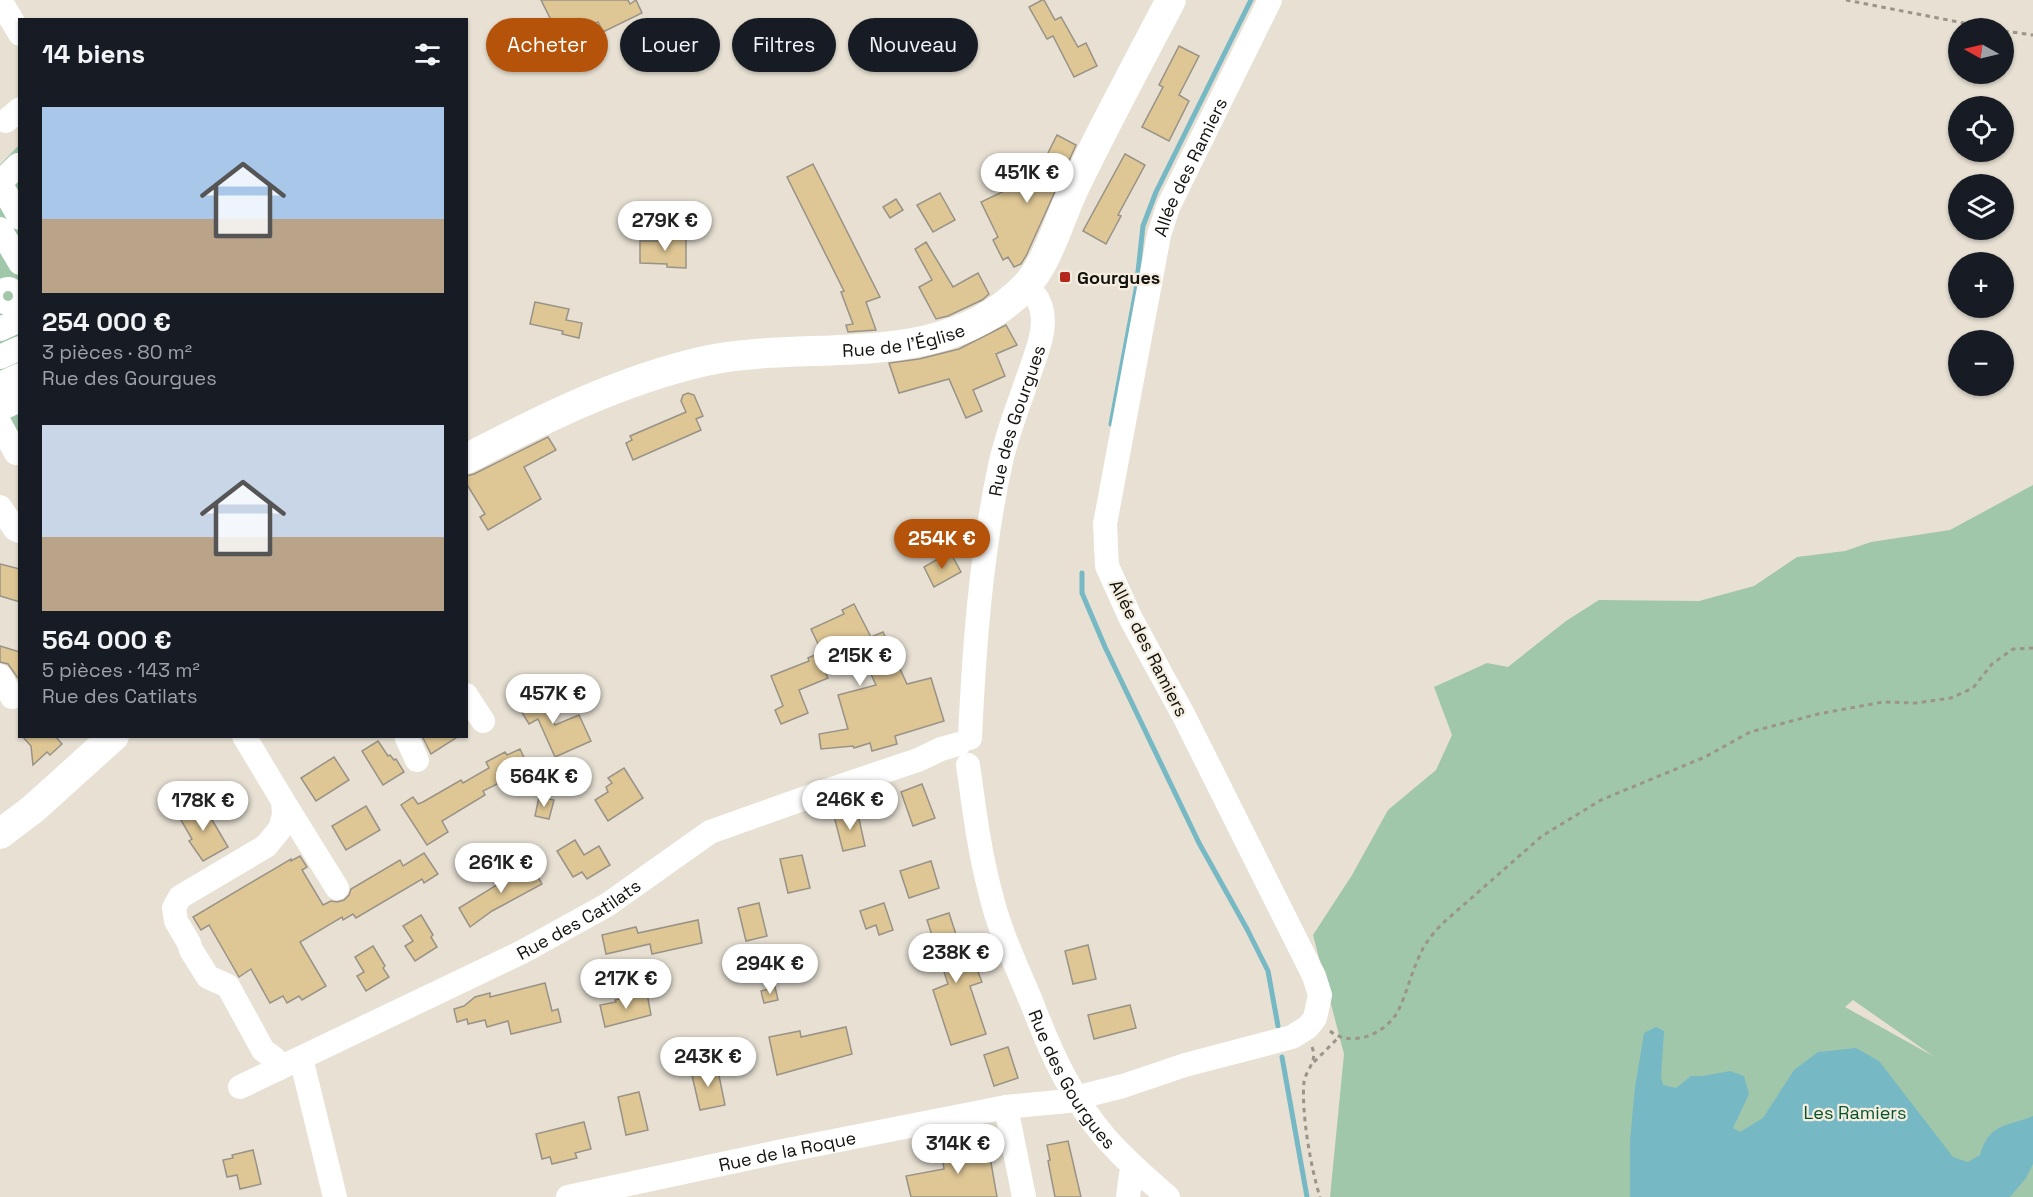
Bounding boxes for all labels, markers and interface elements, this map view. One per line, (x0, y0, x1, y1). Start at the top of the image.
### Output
chip: Acheter (486, 18, 608, 72)
chip: Louer (620, 18, 720, 72)
chip: Filtres (732, 18, 836, 72)
chip: Nouveau (848, 18, 978, 72)
north arrow (1948, 18, 2014, 84)
map controls (1948, 18, 2014, 396)
text: 14 biens (42, 37, 145, 71)
icon: filters (411, 38, 444, 71)
street label: Allée des Ramiers (1148, 94, 1232, 239)
button: locate (1948, 96, 2014, 162)
icon: home (189, 146, 297, 254)
pin: 451K € (978, 153, 1076, 204)
text: 451K € (995, 159, 1059, 185)
button: layers (1948, 174, 2014, 240)
pin: 279K € (616, 201, 714, 252)
text: 279K € (632, 207, 698, 233)
button: + (1948, 252, 2014, 318)
place label: Gourgues (1077, 266, 1160, 289)
marker: Gourgues (1058, 270, 1072, 284)
text: 254 000 € (42, 305, 171, 339)
street label: Rue de l'Église (842, 318, 968, 361)
button: − (1948, 330, 2014, 396)
text: 3 pièces · 80 m² (42, 339, 192, 365)
street label: Rue des Gourgues (983, 342, 1050, 498)
text: Rue des Gourgues (42, 365, 217, 391)
icon: home (189, 464, 297, 572)
pin: 254K € (893, 519, 991, 570)
text: 254K € (908, 525, 976, 551)
street label: Allée des Ramiers (1105, 576, 1193, 720)
text: 564 000 € (42, 623, 172, 657)
pin: 215K € (811, 636, 909, 687)
text: 215K € (828, 642, 892, 668)
text: 5 pièces · 143 m² (42, 657, 200, 683)
pin: 457K € (504, 674, 602, 725)
text: 457K € (520, 680, 586, 706)
text: Rue des Catilats (42, 683, 198, 709)
pin: 564K € (495, 757, 593, 808)
text: 564K € (510, 763, 578, 789)
pin: 246K € (801, 780, 899, 831)
pin: 178K € (154, 781, 252, 832)
text: 246K € (816, 786, 884, 812)
text: 178K € (171, 787, 235, 813)
pin: 261K € (452, 843, 550, 894)
text: 261K € (469, 849, 533, 875)
street label: Rue des Catilats (512, 873, 645, 964)
pin: 238K € (907, 933, 1005, 984)
text: 238K € (922, 939, 990, 965)
pin: 294K € (721, 944, 819, 995)
text: 294K € (736, 950, 804, 976)
pin: 217K € (577, 959, 675, 1010)
text: 217K € (594, 965, 658, 991)
street label: Rue des Gourgues (1024, 1006, 1121, 1153)
pin: 243K € (659, 1037, 757, 1088)
text: 243K € (674, 1043, 742, 1069)
park label: Les Ramiers (1804, 1101, 1906, 1124)
pin: 314K € (909, 1124, 1007, 1175)
street label: Rue de la Roque (716, 1125, 858, 1176)
text: 314K € (926, 1130, 990, 1156)

